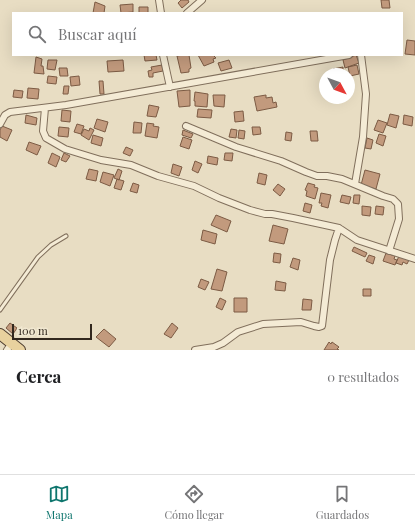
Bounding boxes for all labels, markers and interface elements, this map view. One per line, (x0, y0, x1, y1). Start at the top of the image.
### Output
search box (12, 12, 403, 56)
icon: search (26, 23, 48, 45)
text: Buscar aquí (58, 24, 137, 44)
north arrow (319, 68, 355, 104)
scale bar (12, 322, 92, 341)
text: 100 m (18, 323, 48, 338)
text: Cerca (16, 365, 61, 387)
text: 0 resultados (327, 368, 399, 385)
tab: Mapa (46, 483, 73, 522)
tab: Cómo llegar (164, 483, 224, 522)
tab: Guardados (316, 483, 369, 522)

